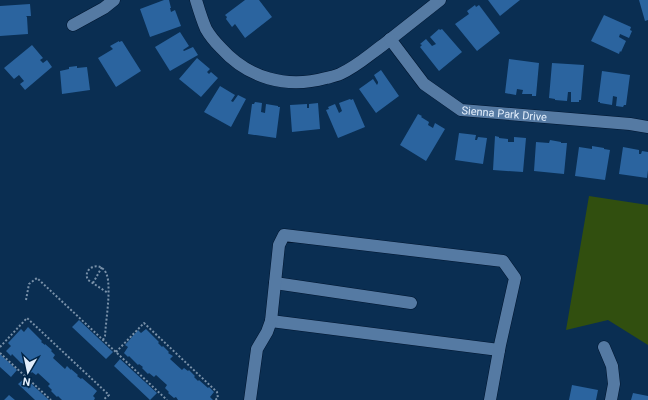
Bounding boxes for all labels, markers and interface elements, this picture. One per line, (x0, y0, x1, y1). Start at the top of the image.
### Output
street label: Sienna Park Drive (461, 104, 548, 124)
north arrow (8, 352, 48, 392)
text: N (21, 374, 31, 388)

